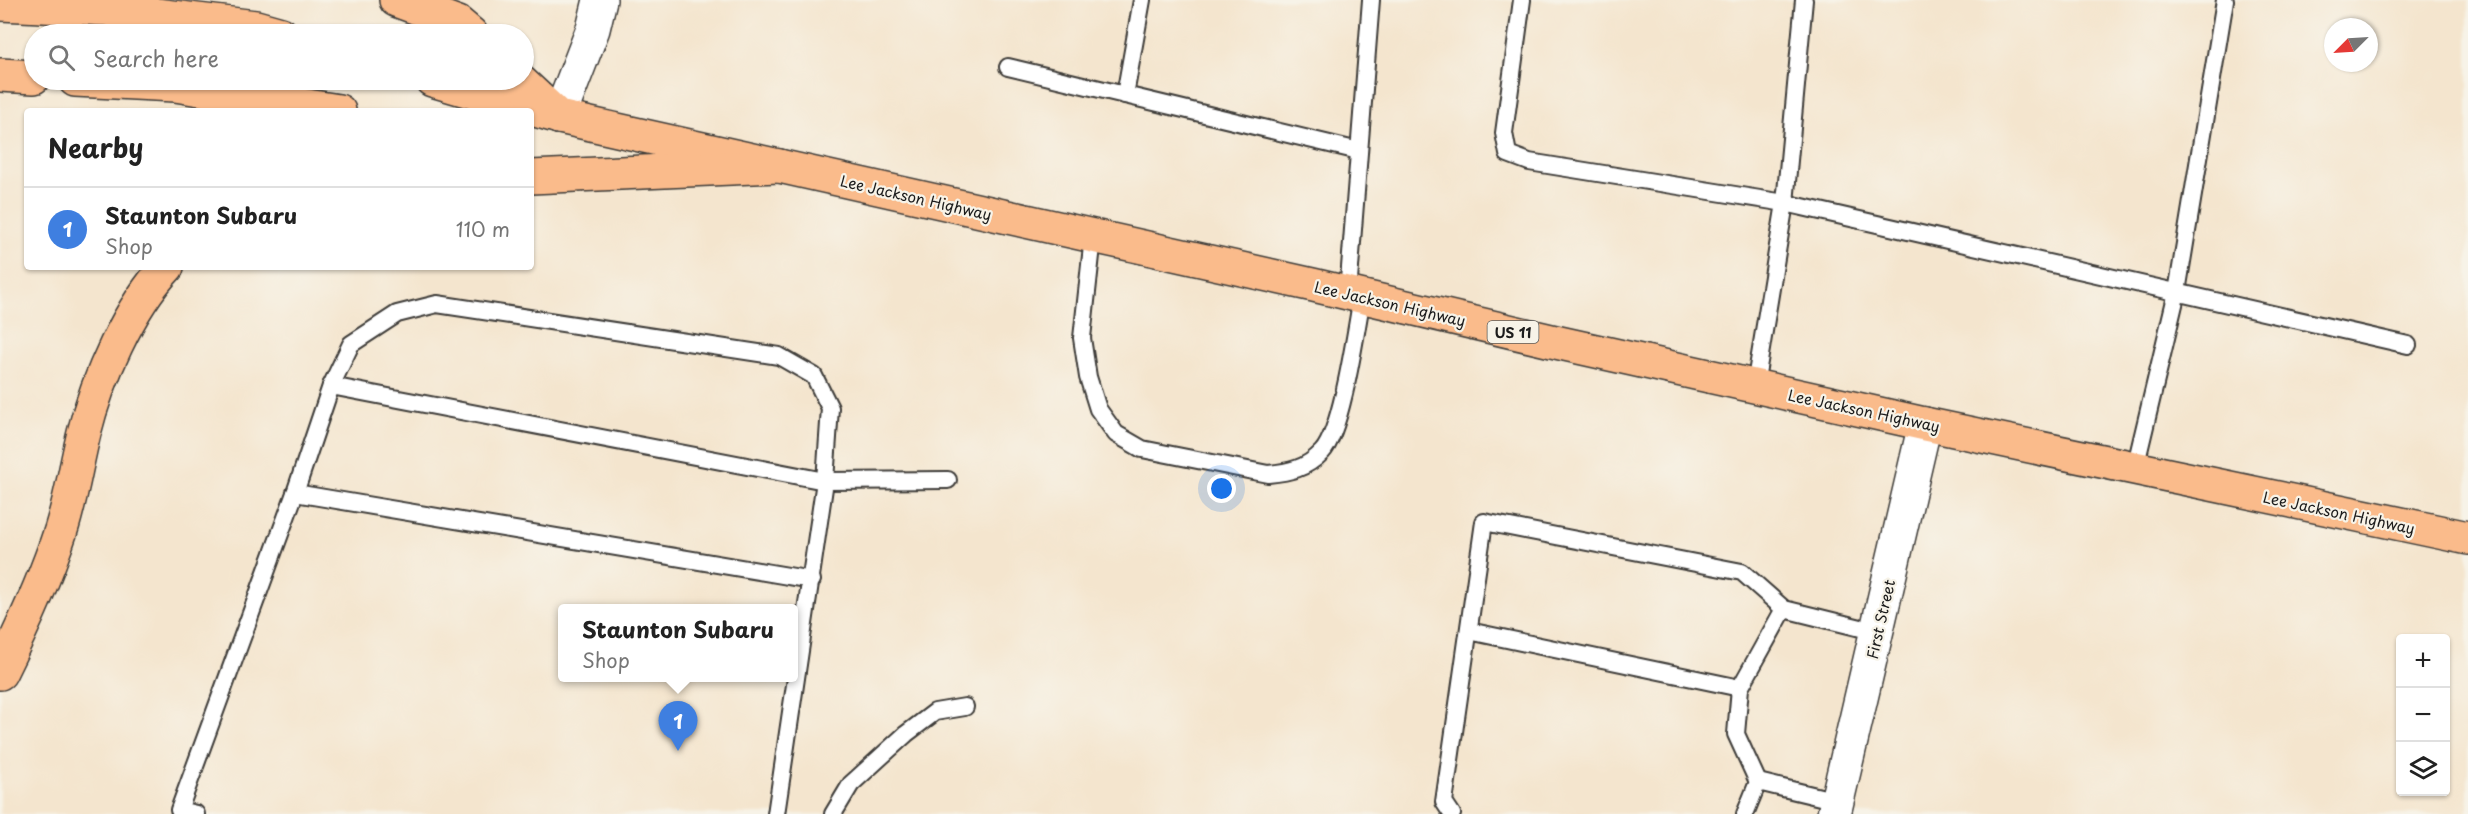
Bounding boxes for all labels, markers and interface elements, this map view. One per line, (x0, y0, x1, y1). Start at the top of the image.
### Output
north arrow (2324, 18, 2378, 72)
search box (24, 24, 534, 90)
icon: search (45, 41, 78, 74)
text: Search here (93, 41, 219, 74)
text: Nearby (48, 128, 143, 167)
street label: Lee Jackson Highway (838, 168, 994, 226)
text: Staunton Subaru (105, 198, 297, 231)
text: 1 (63, 214, 72, 244)
text: 110 m (456, 214, 510, 244)
text: Shop (105, 231, 153, 261)
street label: Lee Jackson Highway (1312, 274, 1468, 332)
road number: US 11 (1488, 321, 1538, 343)
street label: Lee Jackson Highway (1786, 383, 1942, 437)
your location (1207, 474, 1236, 503)
street label: Lee Jackson Highway (2261, 485, 2417, 539)
street label: First Street (1860, 577, 1900, 661)
popup (558, 604, 798, 682)
text: Staunton Subaru (582, 612, 774, 645)
map controls (2396, 634, 2450, 796)
button: + (2396, 634, 2450, 688)
text: Shop (582, 645, 630, 675)
button: − (2396, 688, 2450, 742)
pin: 1 (658, 702, 698, 751)
button: layers (2396, 742, 2450, 796)

